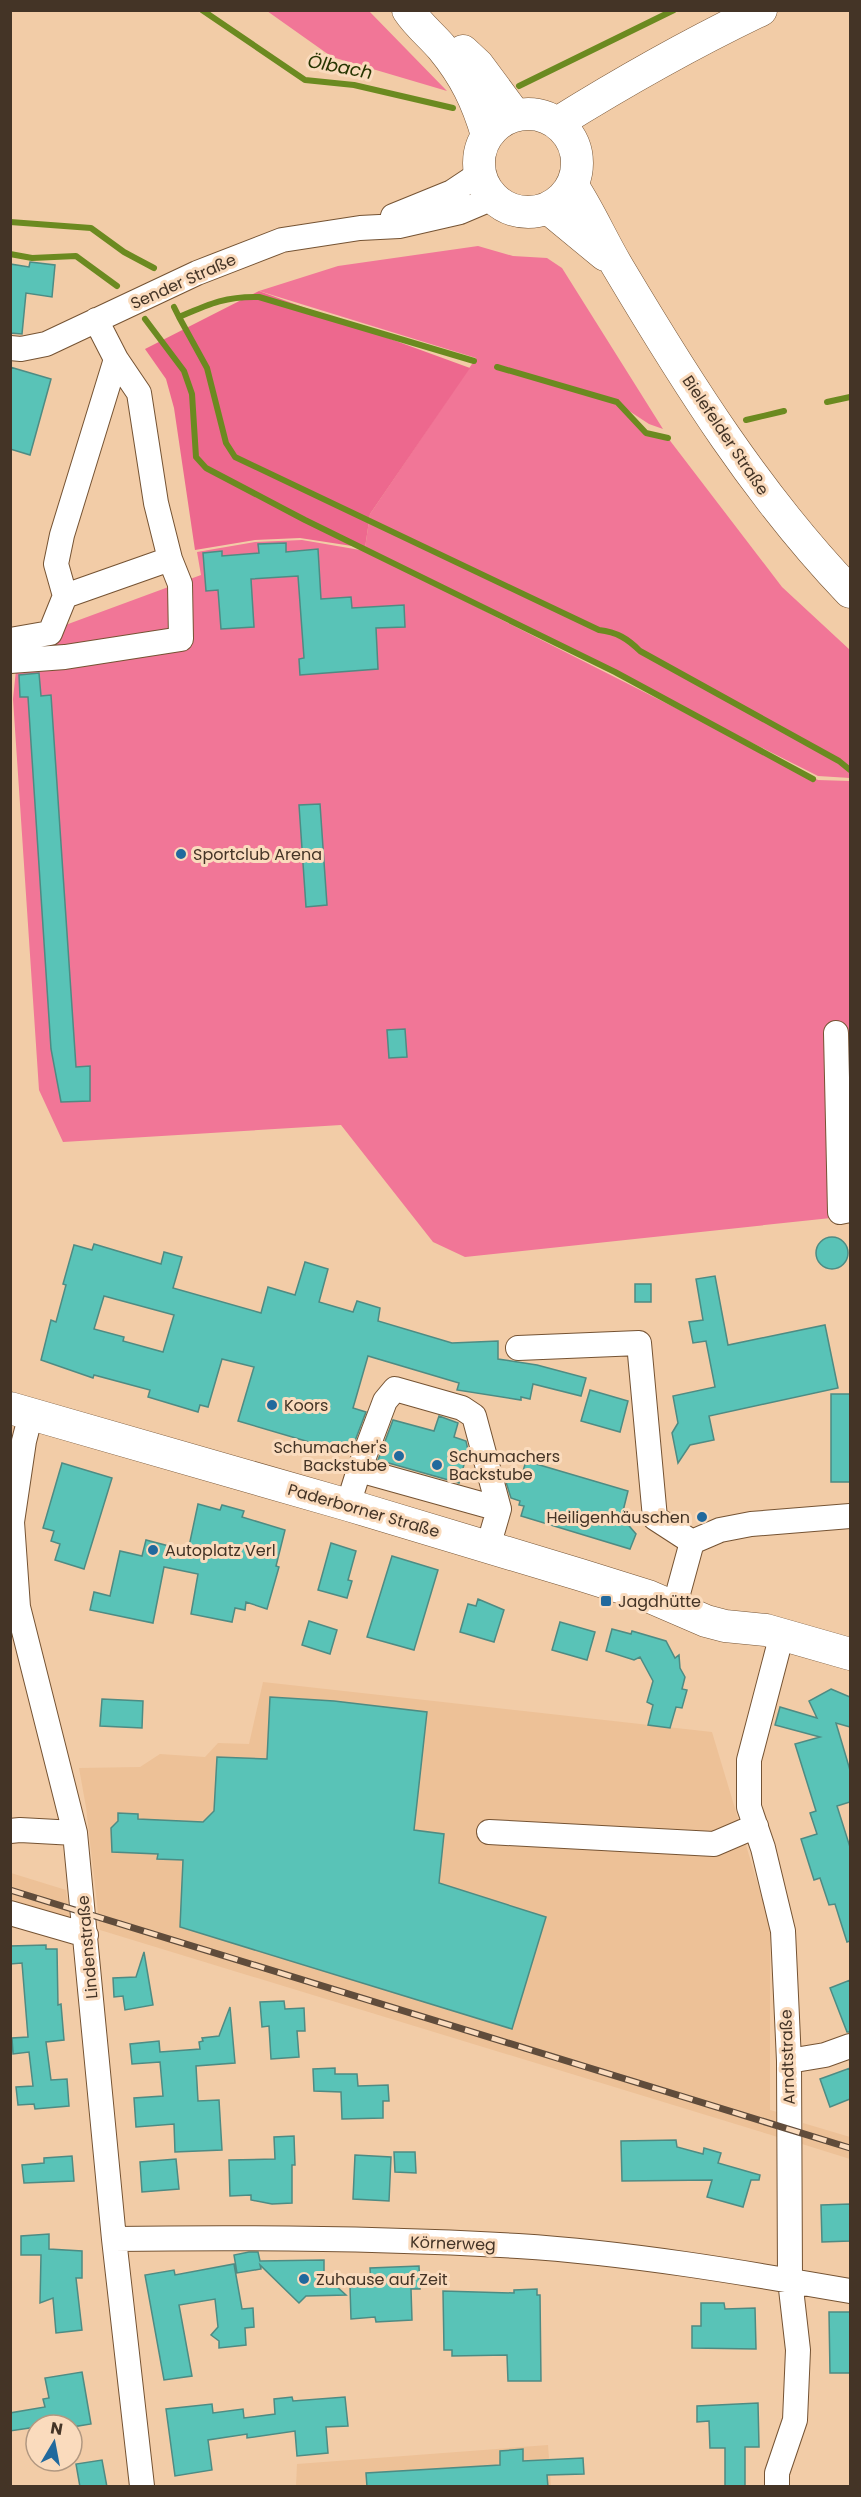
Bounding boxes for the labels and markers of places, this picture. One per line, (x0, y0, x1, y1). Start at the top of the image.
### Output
place label: Sportclub Arena (193, 843, 322, 866)
marker: Sportclub Arena (174, 847, 188, 861)
place label: Koors (284, 1394, 328, 1417)
marker: Koors (265, 1398, 279, 1412)
place label: Schumacher's Backstube (273, 1436, 387, 1477)
place label: Schumachers Backstube (449, 1445, 560, 1486)
marker: Schumacher's Backstube (392, 1449, 406, 1463)
marker: Schumachers Backstube (430, 1458, 444, 1472)
place label: Heiligenhäuschen (546, 1506, 690, 1529)
marker: Heiligenhäuschen (695, 1510, 709, 1524)
place label: Autoplatz Verl (165, 1539, 276, 1562)
marker: Autoplatz Verl (146, 1543, 160, 1557)
place label: Jagdhütte (618, 1590, 701, 1613)
marker: Jagdhütte (599, 1594, 613, 1608)
place label: Zuhause auf Zeit (316, 2268, 448, 2291)
marker: Zuhause auf Zeit (297, 2272, 311, 2286)

